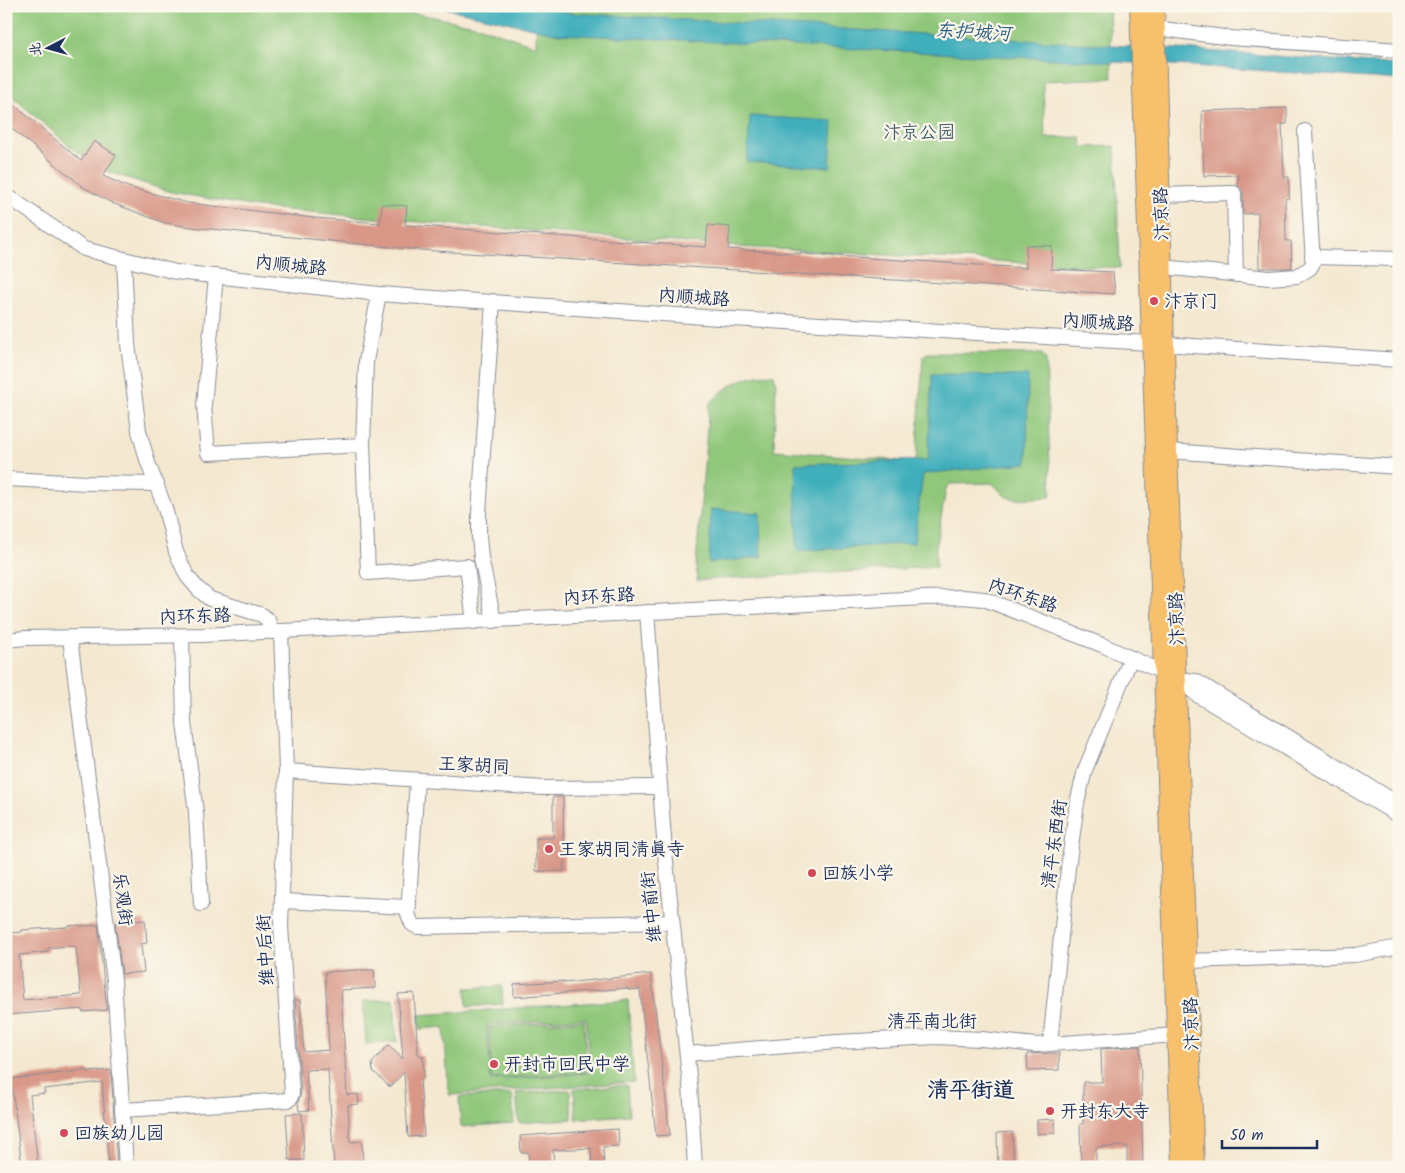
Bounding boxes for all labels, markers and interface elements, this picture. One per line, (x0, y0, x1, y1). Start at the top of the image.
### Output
water label: 东护城河 (934, 16, 1015, 50)
north arrow (22, 22, 72, 72)
text: 北 (24, 41, 48, 57)
park label: 汴京公园 (883, 119, 955, 148)
street label: 汴京路 (1147, 186, 1178, 241)
street label: 内顺城路 (254, 248, 328, 285)
street label: 内顺城路 (657, 282, 731, 315)
place label: 汴京门 (1164, 288, 1218, 317)
marker: 汴京门 (1148, 295, 1160, 307)
street label: 内顺城路 (1061, 307, 1135, 340)
street label: 内环东路 (984, 571, 1061, 622)
street label: 内环东路 (562, 581, 636, 614)
street label: 汴京路 (1162, 591, 1193, 646)
street label: 内环东路 (159, 602, 232, 633)
street label: 王家胡同 (437, 750, 511, 783)
street label: 清平东西街 (1035, 798, 1076, 891)
place label: 王家胡同清真寺 (559, 836, 685, 865)
marker: 王家胡同清真寺 (543, 843, 555, 855)
place label: 回族小学 (822, 860, 894, 889)
marker: 回族小学 (806, 867, 818, 879)
street label: 维中前街 (634, 870, 671, 944)
street label: 乐观街 (104, 871, 139, 928)
street label: 维中后街 (250, 913, 283, 987)
street label: 汴京路 (1177, 996, 1208, 1051)
street label: 清平南北街 (887, 1008, 977, 1037)
place label: 开封市回民中学 (504, 1051, 630, 1080)
marker: 开封市回民中学 (488, 1058, 500, 1070)
district label: 清平街道 (927, 1074, 1015, 1109)
place label: 开封东大寺 (1060, 1098, 1150, 1127)
marker: 开封东大寺 (1044, 1105, 1056, 1117)
scale bar (1222, 1118, 1318, 1150)
place label: 回族幼儿园 (74, 1120, 164, 1149)
text: 50 m (1230, 1124, 1264, 1148)
marker: 回族幼儿园 (58, 1127, 70, 1139)

